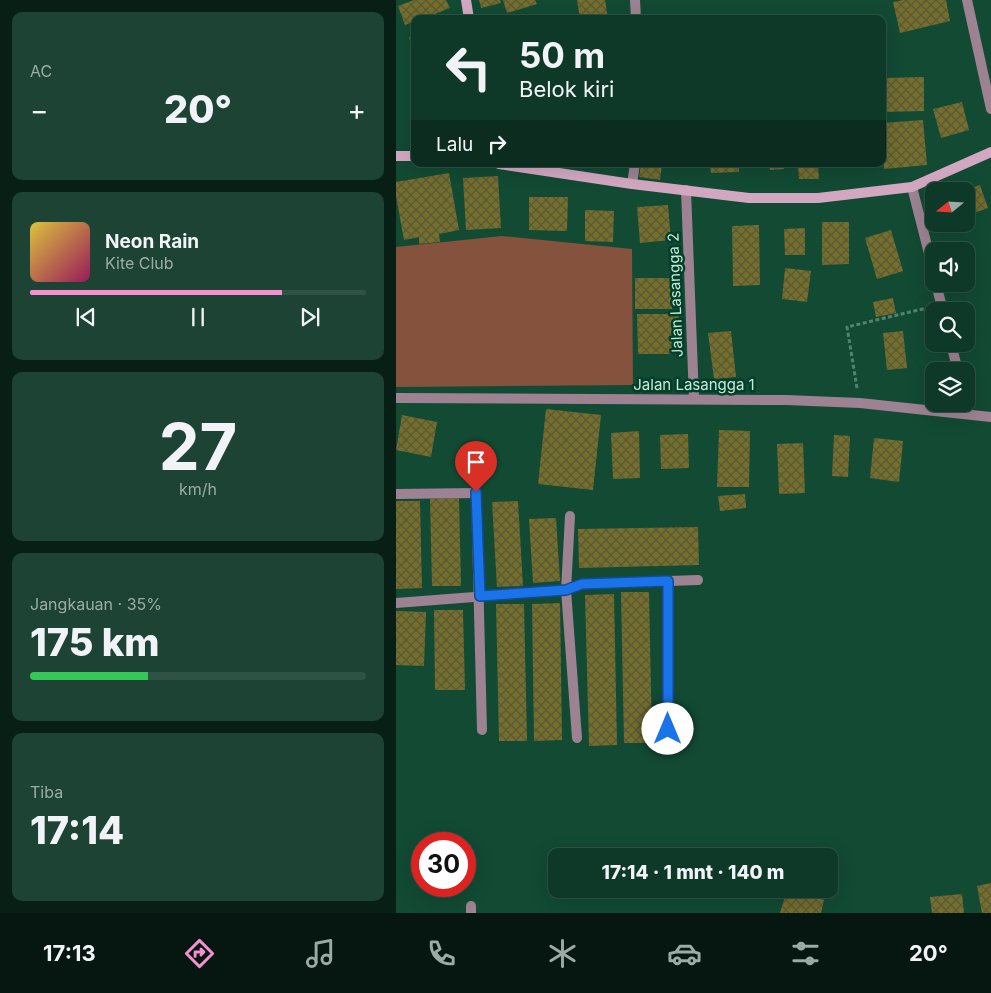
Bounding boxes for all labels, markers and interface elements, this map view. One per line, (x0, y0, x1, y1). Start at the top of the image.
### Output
text: 50 m (519, 34, 605, 76)
icon: left (436, 35, 501, 100)
text: AC (30, 61, 52, 81)
text: Belok kiri (519, 76, 614, 102)
text: 20° (164, 86, 232, 132)
text: − (30, 93, 49, 127)
text: + (347, 93, 366, 127)
icon: right (483, 130, 511, 158)
text: Lalu (436, 133, 473, 156)
north arrow (925, 182, 975, 232)
map controls (925, 182, 975, 412)
text: Neon Rain (105, 230, 199, 253)
street label: Jalan Lasangga 2 (663, 232, 687, 358)
button: sound (925, 242, 975, 292)
text: Kite Club (105, 253, 174, 273)
button: search (925, 302, 975, 352)
icon: previous (72, 303, 100, 331)
icon: pause (184, 303, 212, 331)
icon: next (296, 303, 324, 331)
button: layers (925, 362, 975, 412)
street label: Jalan Lasangga 1 (633, 375, 755, 394)
text: 27 (159, 407, 237, 486)
pin (455, 441, 497, 492)
icon: arrive (462, 448, 490, 476)
text: km/h (179, 479, 217, 499)
text: Jangkauan · 35% (30, 594, 162, 614)
text: 175 km (30, 619, 160, 665)
position arrow (641, 702, 693, 754)
text: Tiba (30, 782, 63, 802)
text: 17:14 (30, 807, 124, 853)
speed limit sign: 30 (411, 832, 476, 897)
text: 17:14 · 1 mnt · 140 m (602, 861, 784, 884)
icon: directions (182, 936, 217, 971)
icon: music (303, 936, 338, 971)
icon: phone (424, 936, 459, 971)
icon: climate (545, 936, 580, 971)
icon: car (667, 936, 702, 971)
icon: filters (788, 936, 823, 971)
text: 17:13 (43, 940, 96, 966)
text: 20° (909, 940, 948, 966)

